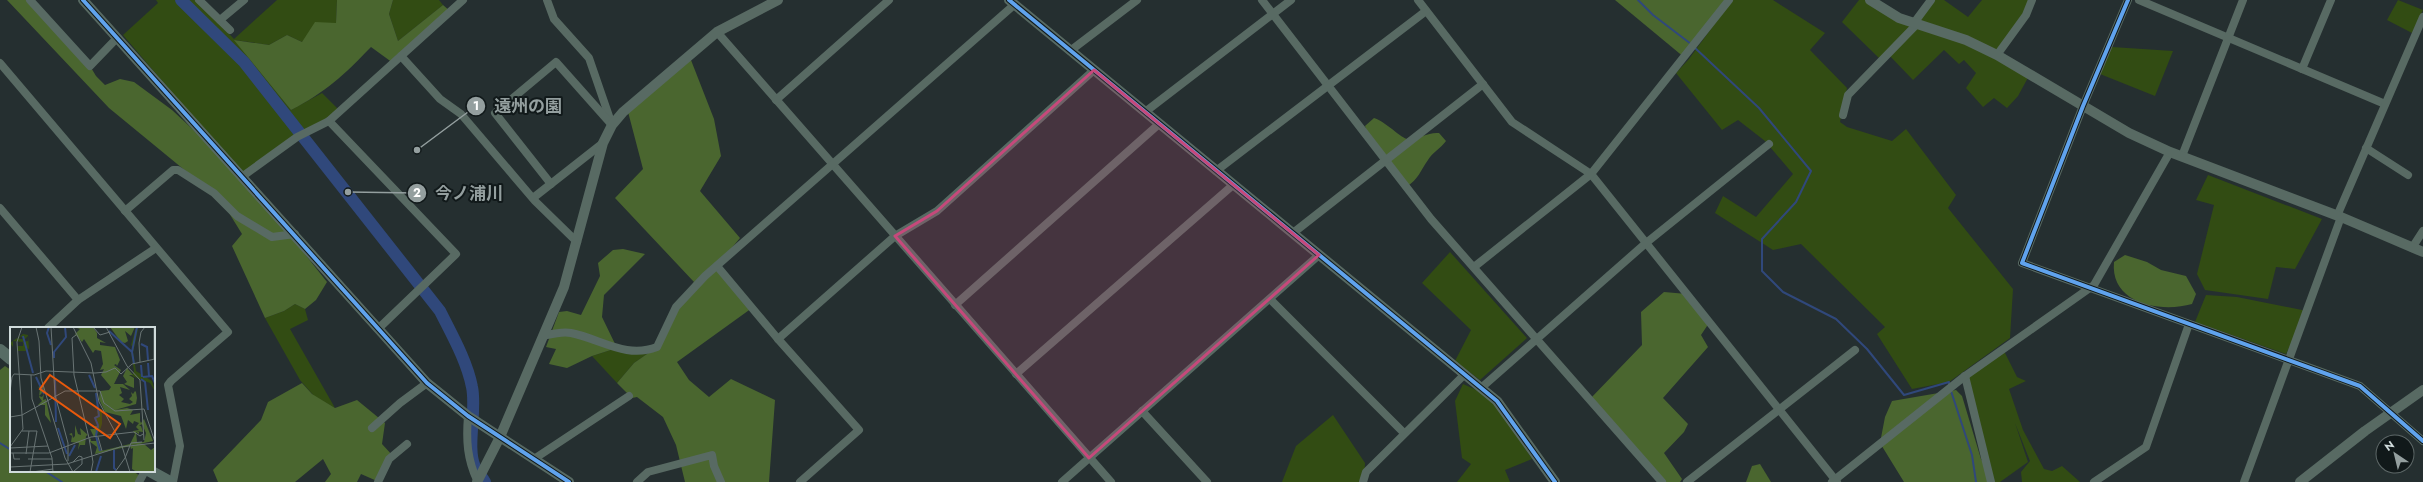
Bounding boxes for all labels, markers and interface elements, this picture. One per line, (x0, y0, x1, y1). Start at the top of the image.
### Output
callout: 遠州の園 (466, 92, 570, 121)
text: 遠州の園 (494, 94, 562, 118)
text: 1 (473, 97, 479, 115)
callout: 今ノ浦川 (407, 178, 511, 207)
text: 今ノ浦川 (435, 181, 503, 205)
text: 2 (413, 184, 421, 202)
inset map (10, 327, 155, 472)
north arrow (2375, 434, 2415, 474)
text: N (2381, 437, 2397, 455)

